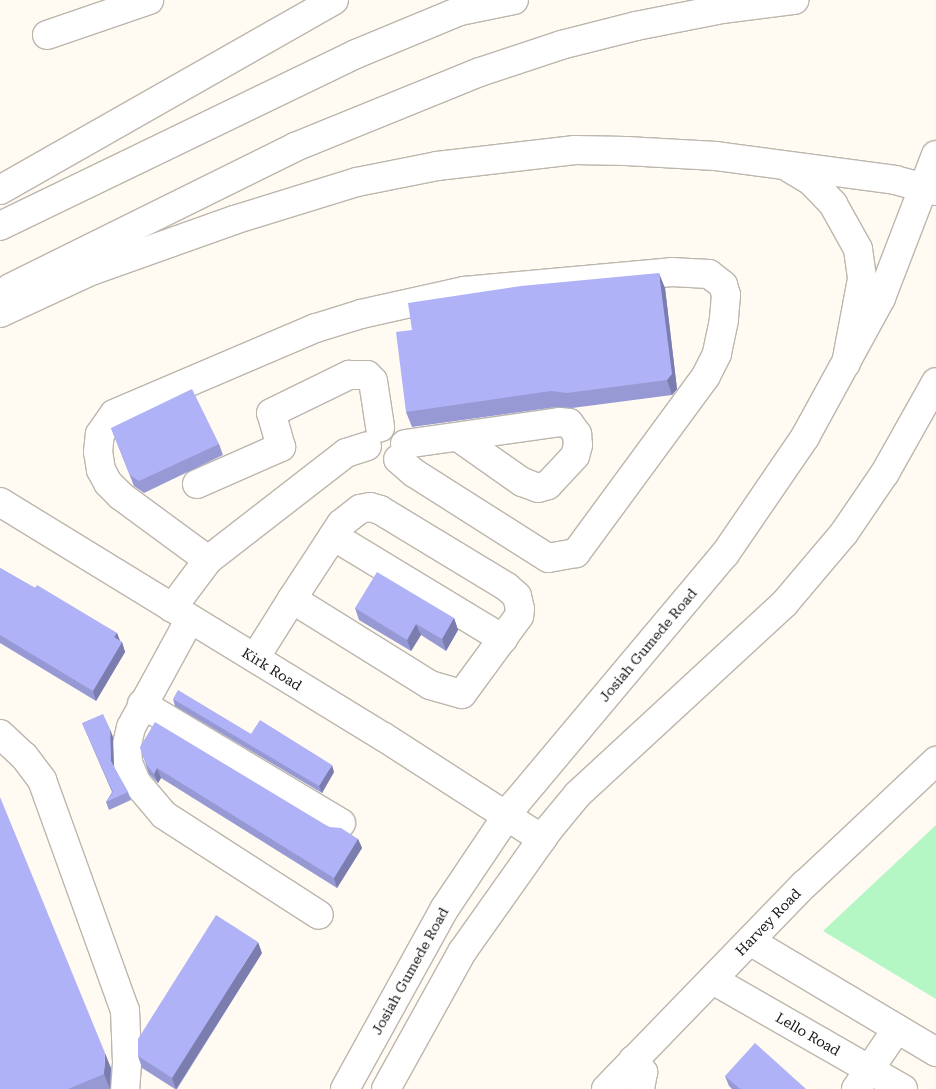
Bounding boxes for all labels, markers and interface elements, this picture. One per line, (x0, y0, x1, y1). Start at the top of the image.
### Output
street label: Josiah Gumede Road (596, 585, 700, 705)
street label: Kirk Road (239, 644, 305, 694)
street label: Harvey Road (732, 885, 804, 959)
street label: Josiah Gumede Road (368, 905, 452, 1037)
street label: Lello Road (773, 1009, 843, 1059)

